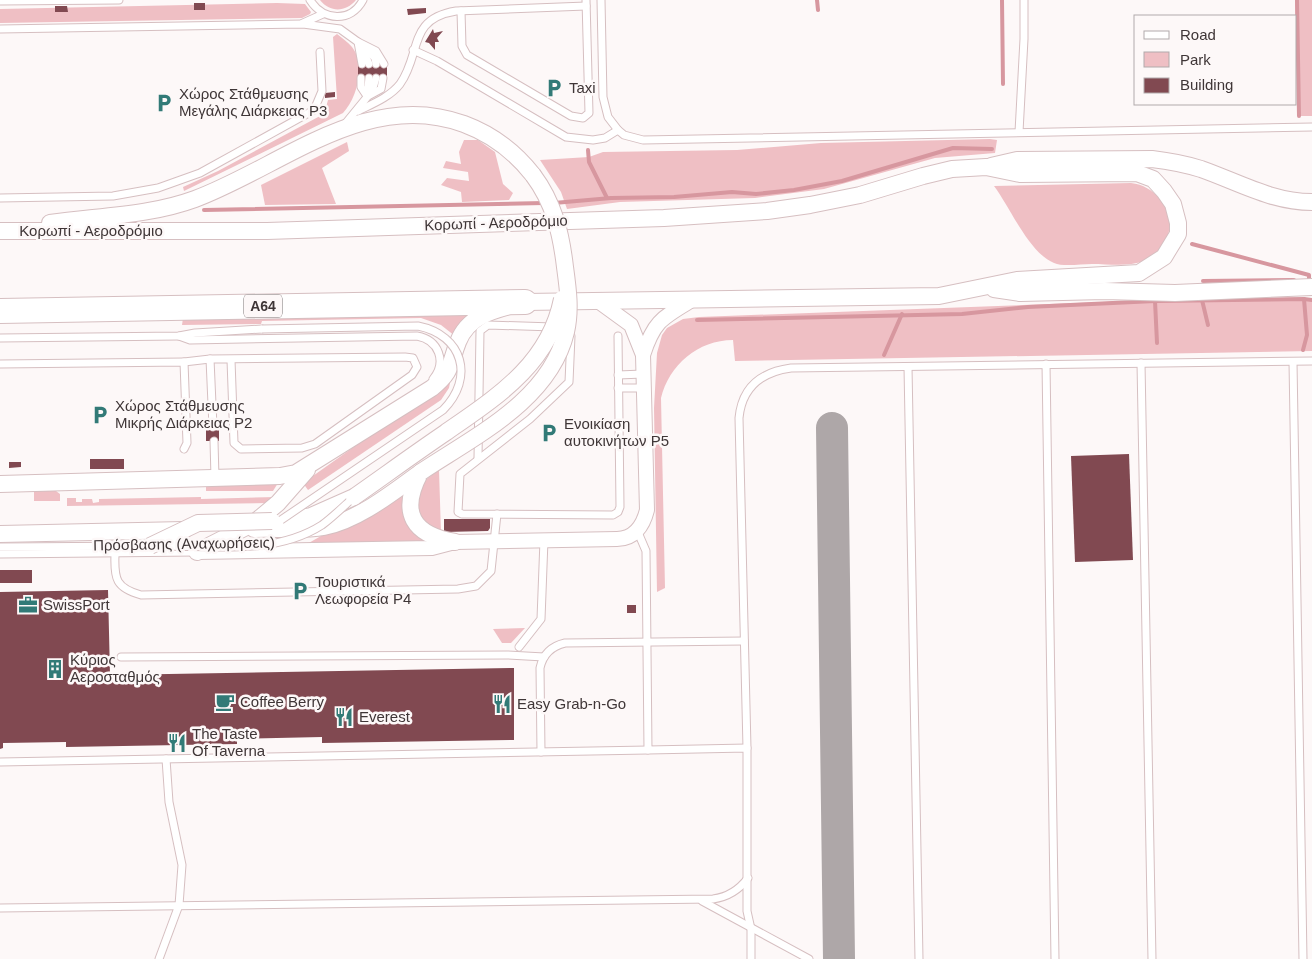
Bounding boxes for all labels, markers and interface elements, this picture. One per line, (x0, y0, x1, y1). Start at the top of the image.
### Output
legend (1134, 15, 1297, 105)
text: Road (1180, 26, 1216, 43)
text: Park (1180, 51, 1211, 68)
text: Building (1180, 76, 1233, 93)
parking icon: Taxi (543, 77, 565, 99)
place label: Taxi (569, 79, 596, 96)
place label: Χώρος Στάθμευσης Μεγάλης Διάρκειας P3 (179, 85, 327, 119)
parking icon: Χώρος Στάθμευσης Μεγάλης Διάρκειας P3 (153, 92, 175, 114)
street label: Κορωπί - Αεροδρόμιο (424, 212, 568, 233)
street label: Κορωπί - Αεροδρόμιο (19, 222, 163, 239)
road number: Α64 (244, 294, 282, 318)
place label: Χώρος Στάθμευσης Μικρής Διάρκειας P2 (115, 397, 252, 431)
parking icon: Χώρος Στάθμευσης Μικρής Διάρκειας P2 (89, 404, 111, 426)
place label: Ενοικίαση αυτοκινήτων P5 (564, 415, 669, 449)
parking icon: Ενοικίαση αυτοκινήτων P5 (538, 422, 560, 444)
street label: Πρόσβασης (Αναχωρήσεις) (93, 533, 275, 554)
place label: Τουριστικά Λεωφορεία P4 (315, 573, 411, 607)
parking icon: Τουριστικά Λεωφορεία P4 (289, 580, 311, 602)
office icon: SwissPort (17, 594, 39, 616)
place label: SwissPort (43, 596, 111, 613)
place label: Κύριος Αεροσταθμός (70, 651, 160, 685)
building icon: Κύριος Αεροσταθμός (44, 658, 66, 680)
cafe icon: Coffee Berry (214, 691, 236, 713)
place label: Coffee Berry (240, 693, 324, 710)
restaurant icon: Easy Grab-n-Go (491, 693, 513, 715)
place label: Easy Grab-n-Go (517, 695, 626, 712)
restaurant icon: Everest (333, 706, 355, 728)
place label: Everest (359, 708, 411, 725)
place label: The Taste Of Taverna (192, 725, 266, 759)
restaurant icon: The Taste Of Taverna (166, 732, 188, 754)

